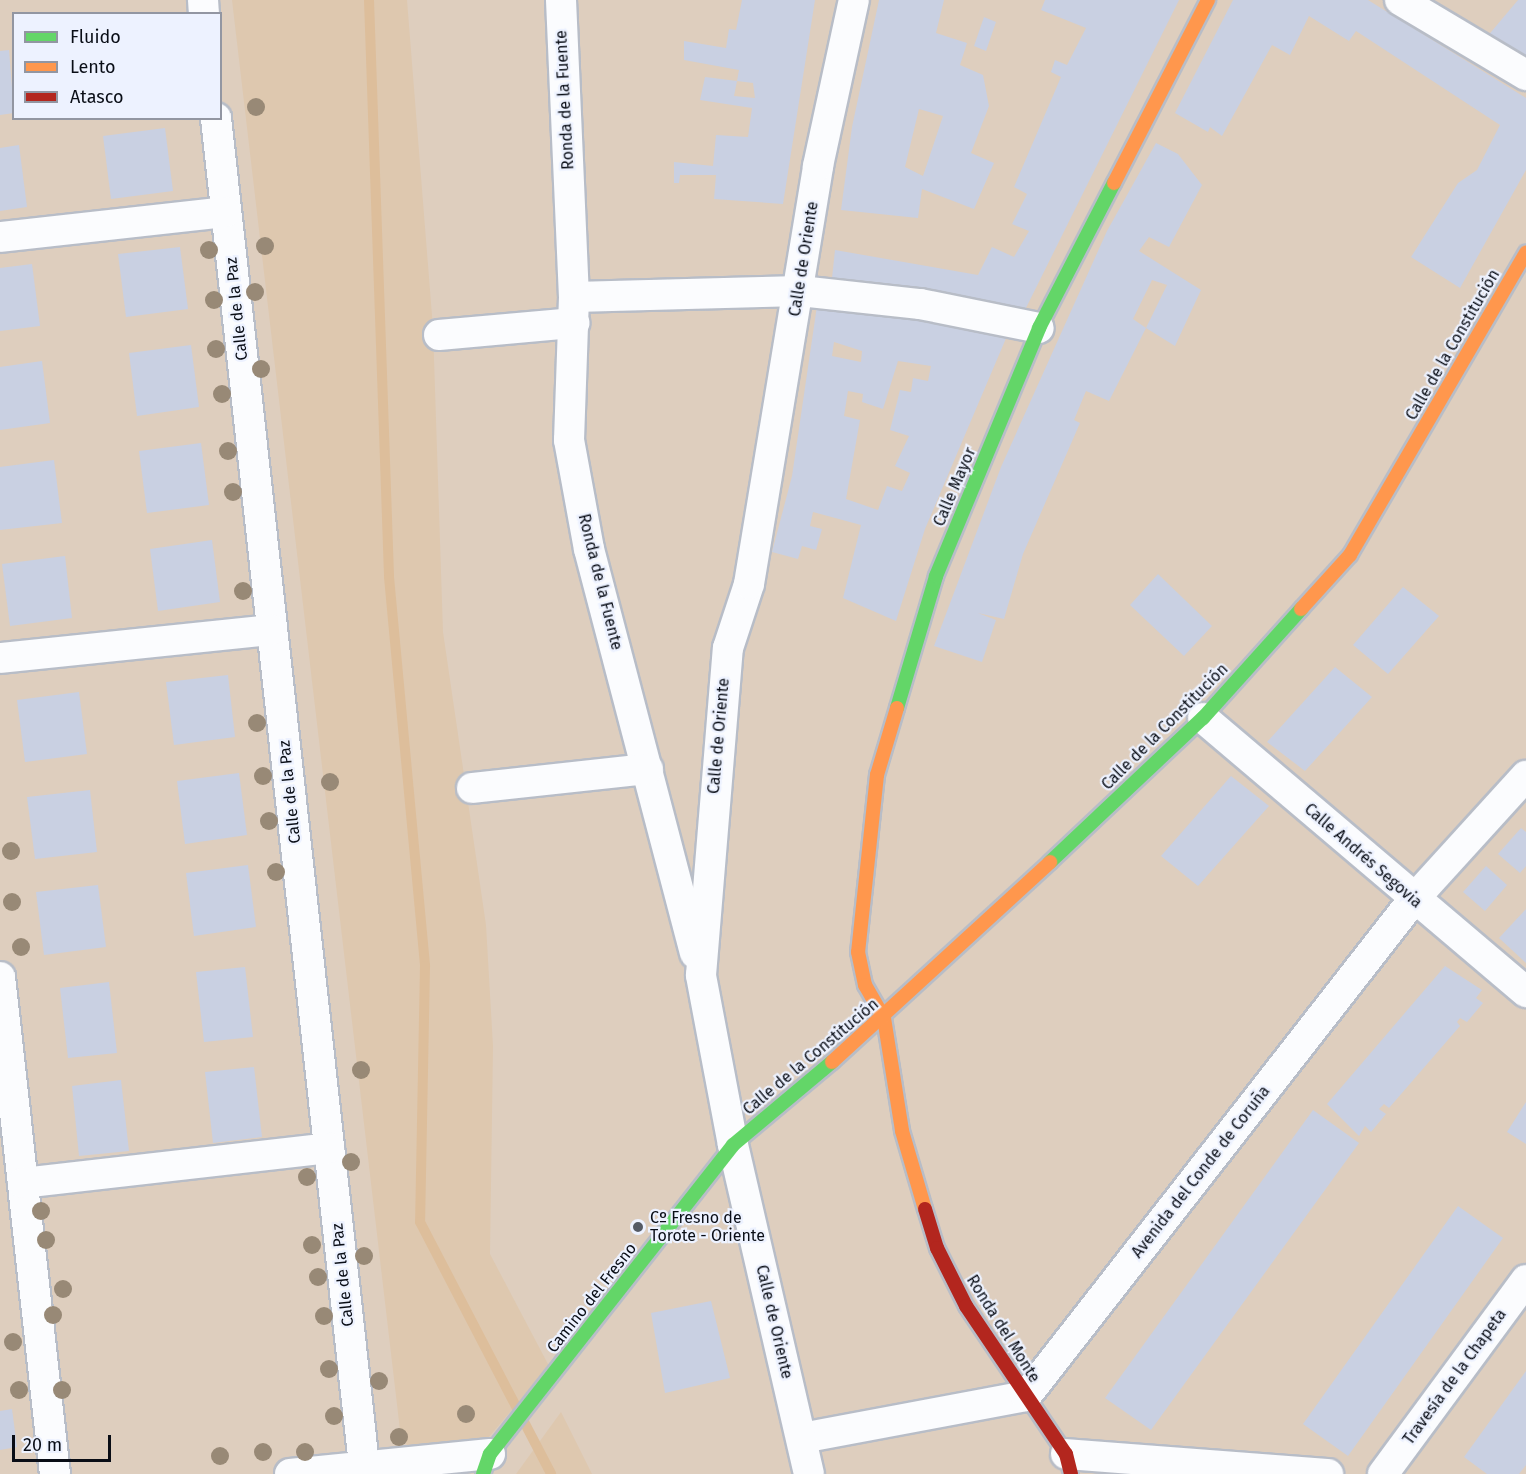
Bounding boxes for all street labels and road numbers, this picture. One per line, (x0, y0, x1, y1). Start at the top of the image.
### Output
street label: Ronda de la Fuente (552, 30, 578, 170)
street label: Calle de Oriente (785, 200, 823, 318)
street label: Calle de la Paz (222, 256, 252, 362)
street label: Calle de la Constitución (1402, 266, 1504, 424)
street label: Calle Mayor (930, 445, 980, 529)
street label: Ronda de la Fuente (574, 512, 626, 652)
street label: Calle de la Constitución (1098, 660, 1232, 794)
street label: Calle de Oriente (704, 677, 734, 795)
street label: Calle de la Paz (275, 739, 305, 845)
street label: Calle Andrés Segovia (1300, 800, 1426, 912)
street label: Calle de la Constitución (739, 995, 883, 1119)
street label: Avenida del Conde de Coruña (1128, 1082, 1274, 1262)
street label: Calle de la Paz (328, 1222, 358, 1328)
street label: Camino del Fresno (543, 1239, 641, 1357)
street label: Calle de Oriente (752, 1263, 796, 1381)
street label: Ronda del Monte (962, 1272, 1044, 1386)
street label: Travesía de la Chapeta (1399, 1305, 1511, 1449)

